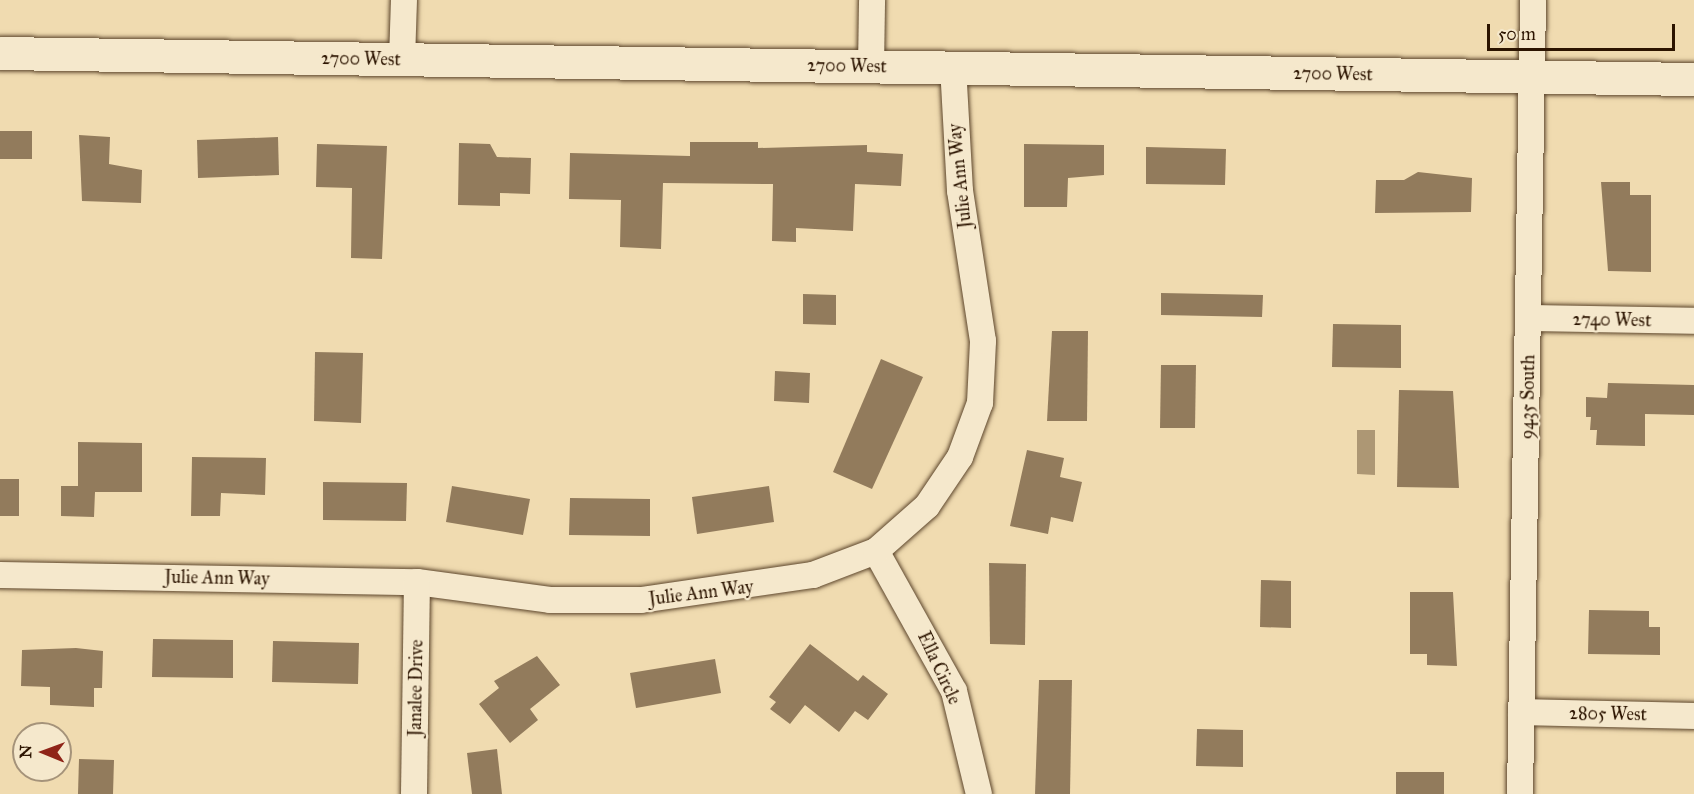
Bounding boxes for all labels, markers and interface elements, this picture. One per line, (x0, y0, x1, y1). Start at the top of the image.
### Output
scale bar (1490, 12, 1678, 50)
text: 50 m (1498, 23, 1536, 45)
street label: 2700 West (321, 48, 401, 70)
street label: 2700 West (807, 55, 887, 77)
street label: 2700 West (1293, 63, 1373, 85)
street label: Julie Ann Way (944, 123, 976, 229)
street label: 2740 West (1572, 309, 1652, 331)
street label: 9435 South (1516, 354, 1540, 440)
street label: Julie Ann Way (164, 566, 270, 590)
street label: Julie Ann Way (648, 576, 754, 610)
street label: Ella Circle (913, 628, 965, 708)
street label: Janalee Drive (404, 639, 428, 737)
street label: 2805 West (1569, 703, 1647, 725)
north arrow (12, 722, 72, 782)
text: N (16, 745, 35, 759)

